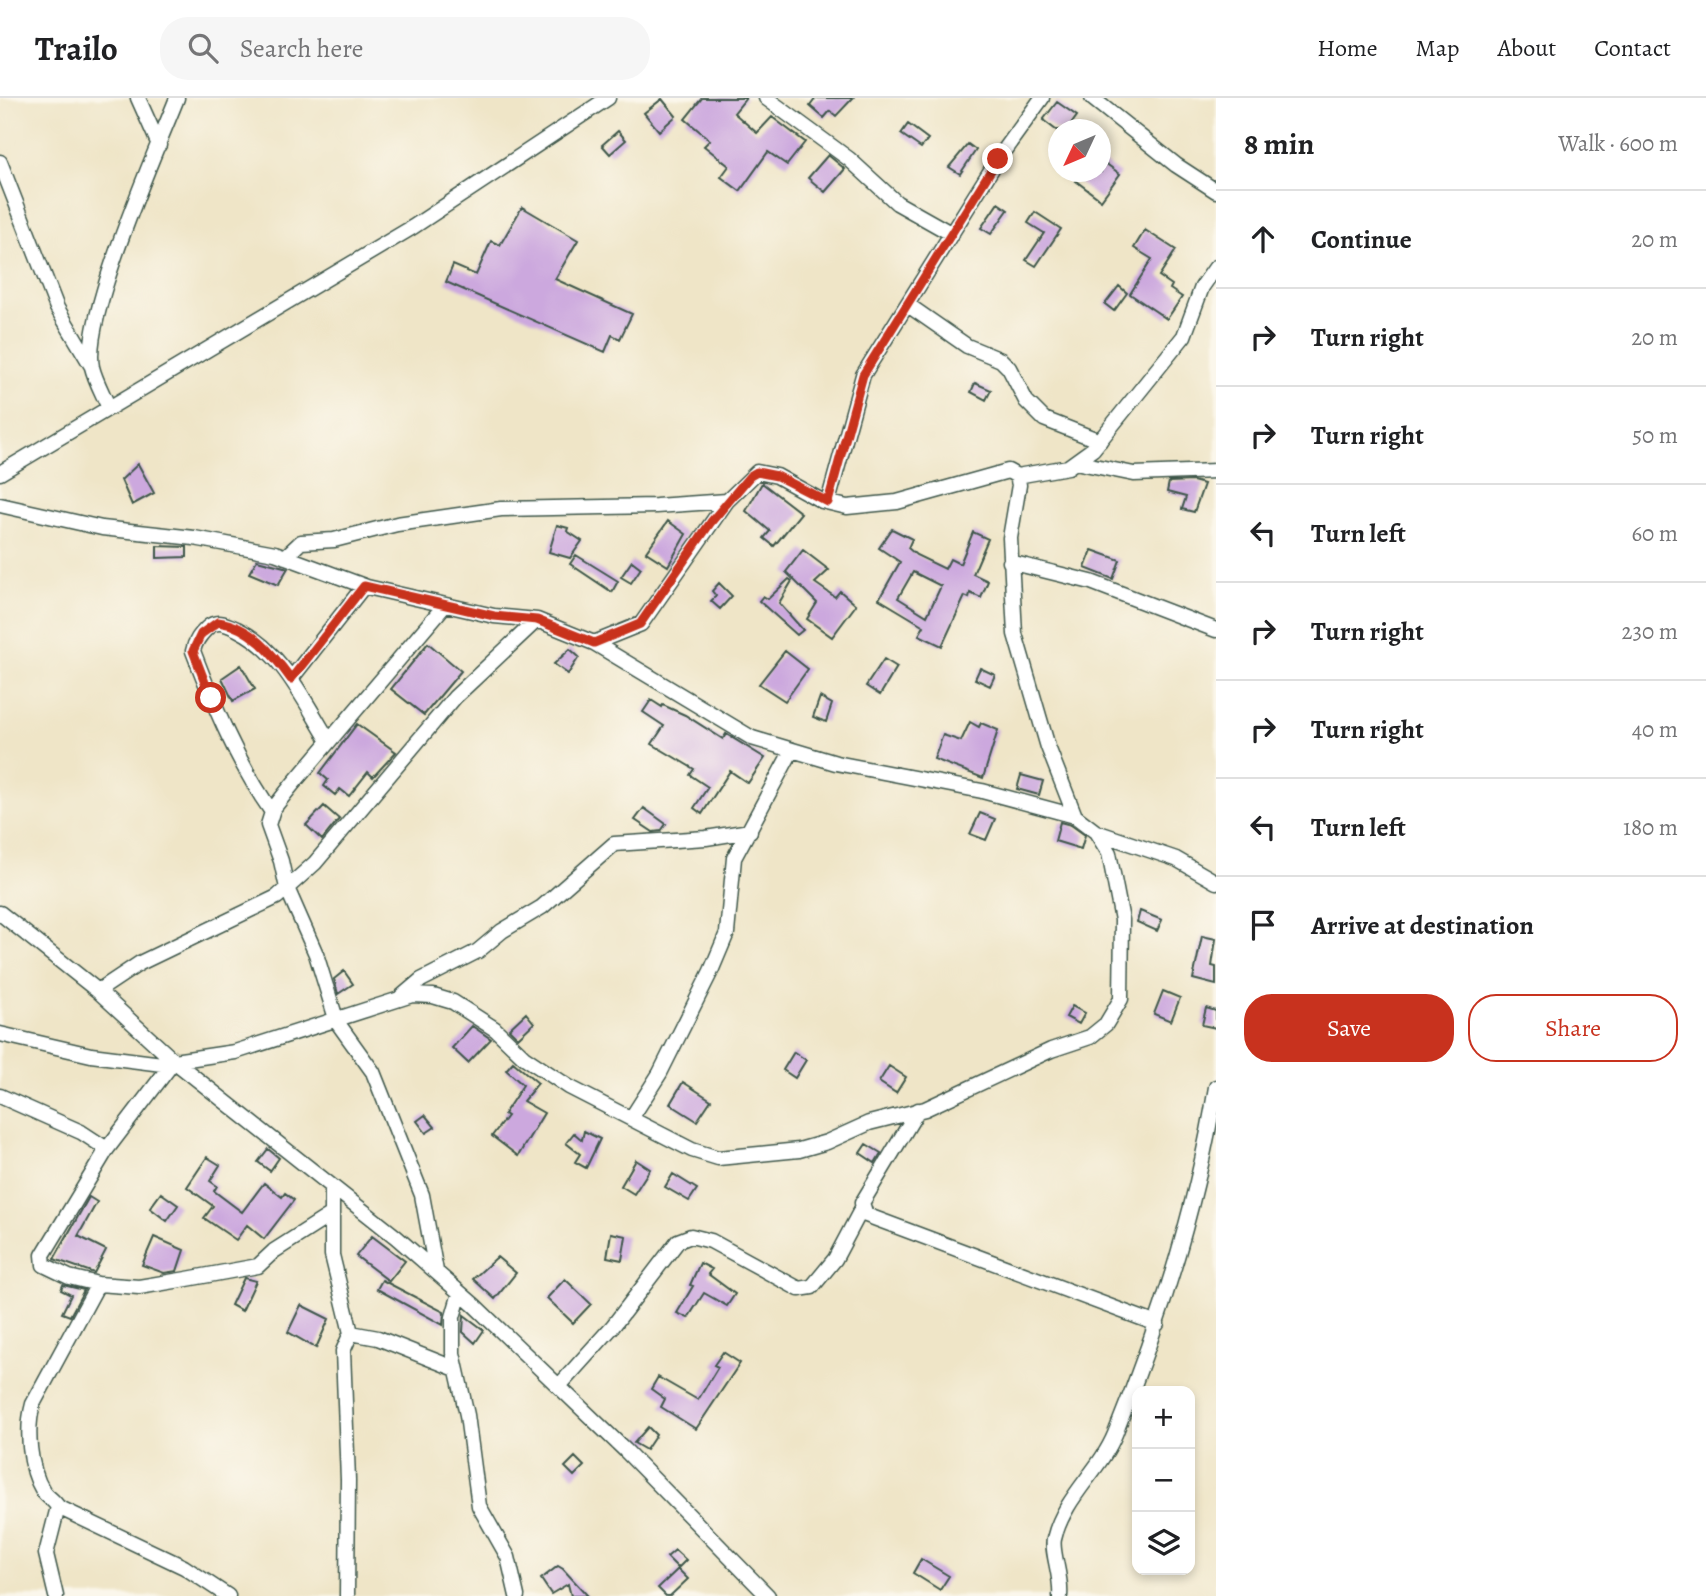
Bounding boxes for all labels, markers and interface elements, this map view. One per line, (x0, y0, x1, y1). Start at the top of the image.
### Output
search box (160, 17, 650, 80)
text: Trailo (35, 26, 118, 71)
icon: search (184, 29, 222, 67)
text: Search here (240, 31, 364, 66)
text: Home (1317, 32, 1378, 64)
text: Map (1416, 32, 1460, 64)
text: About (1498, 32, 1556, 64)
text: Contact (1594, 32, 1671, 64)
north arrow (1048, 119, 1111, 182)
text: 8 min (1244, 124, 1314, 164)
text: Walk · 600 m (1558, 128, 1678, 159)
route end (982, 143, 1013, 174)
icon: ahead (1244, 220, 1282, 258)
text: Continue (1311, 222, 1412, 257)
text: 20 m (1631, 224, 1678, 255)
icon: right (1244, 318, 1282, 356)
text: Turn right (1311, 320, 1424, 355)
text: 20 m (1631, 322, 1678, 353)
icon: right (1244, 416, 1282, 454)
text: Turn right (1311, 418, 1424, 453)
text: 50 m (1632, 420, 1678, 451)
icon: left (1244, 514, 1282, 552)
text: Turn left (1311, 516, 1406, 551)
text: 60 m (1631, 518, 1678, 549)
icon: right (1244, 612, 1282, 650)
text: Turn right (1311, 614, 1424, 649)
text: 230 m (1622, 616, 1678, 647)
route start (195, 682, 226, 713)
icon: right (1244, 710, 1282, 748)
text: Turn right (1311, 712, 1424, 747)
text: 40 m (1632, 714, 1678, 745)
icon: left (1244, 808, 1282, 846)
text: Turn left (1311, 810, 1406, 845)
text: 180 m (1623, 812, 1678, 843)
icon: arrive (1244, 906, 1282, 944)
text: Arrive at destination (1311, 908, 1534, 943)
button: Save (1244, 994, 1454, 1062)
button: Share (1468, 994, 1678, 1062)
map controls (1132, 1386, 1195, 1575)
button: + (1132, 1386, 1195, 1449)
button: − (1132, 1449, 1195, 1512)
button: layers (1132, 1512, 1195, 1575)

